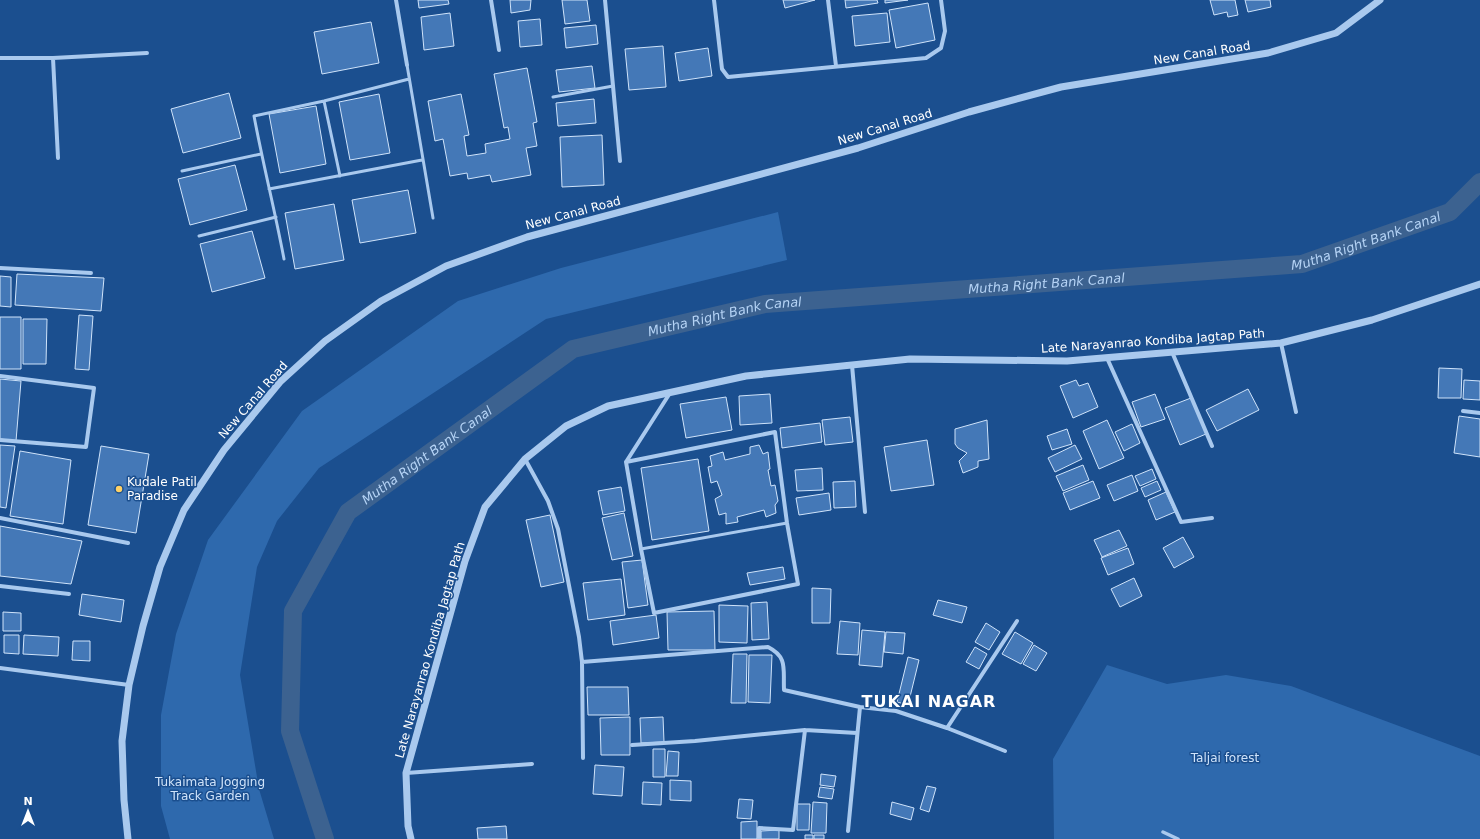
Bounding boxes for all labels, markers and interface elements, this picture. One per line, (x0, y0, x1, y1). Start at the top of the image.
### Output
street label: New Canal Road (1153, 38, 1251, 68)
street label: New Canal Road (836, 106, 934, 148)
street label: New Canal Road (524, 194, 622, 232)
water label: Mutha Right Bank Canal (1291, 208, 1443, 272)
water label: Mutha Right Bank Canal (967, 270, 1126, 296)
water label: Mutha Right Bank Canal (646, 294, 803, 339)
street label: Late Narayanrao Kondiba Jagtap Path (1041, 326, 1265, 356)
street label: New Canal Road (216, 358, 290, 442)
water label: Mutha Right Bank Canal (359, 403, 495, 507)
place label: Kudale Patil Paradise (127, 475, 197, 503)
marker: Kudale Patil Paradise (114, 484, 124, 494)
street label: Late Narayanrao Kondiba Jagtap Path (392, 540, 468, 760)
district label: TUKAI NAGAR (862, 692, 996, 711)
park label: Taljai forest (1190, 751, 1260, 765)
park label: Tukaimata Jogging Track Garden (154, 775, 265, 803)
north arrow (8, 791, 48, 831)
text: N (23, 795, 33, 808)

